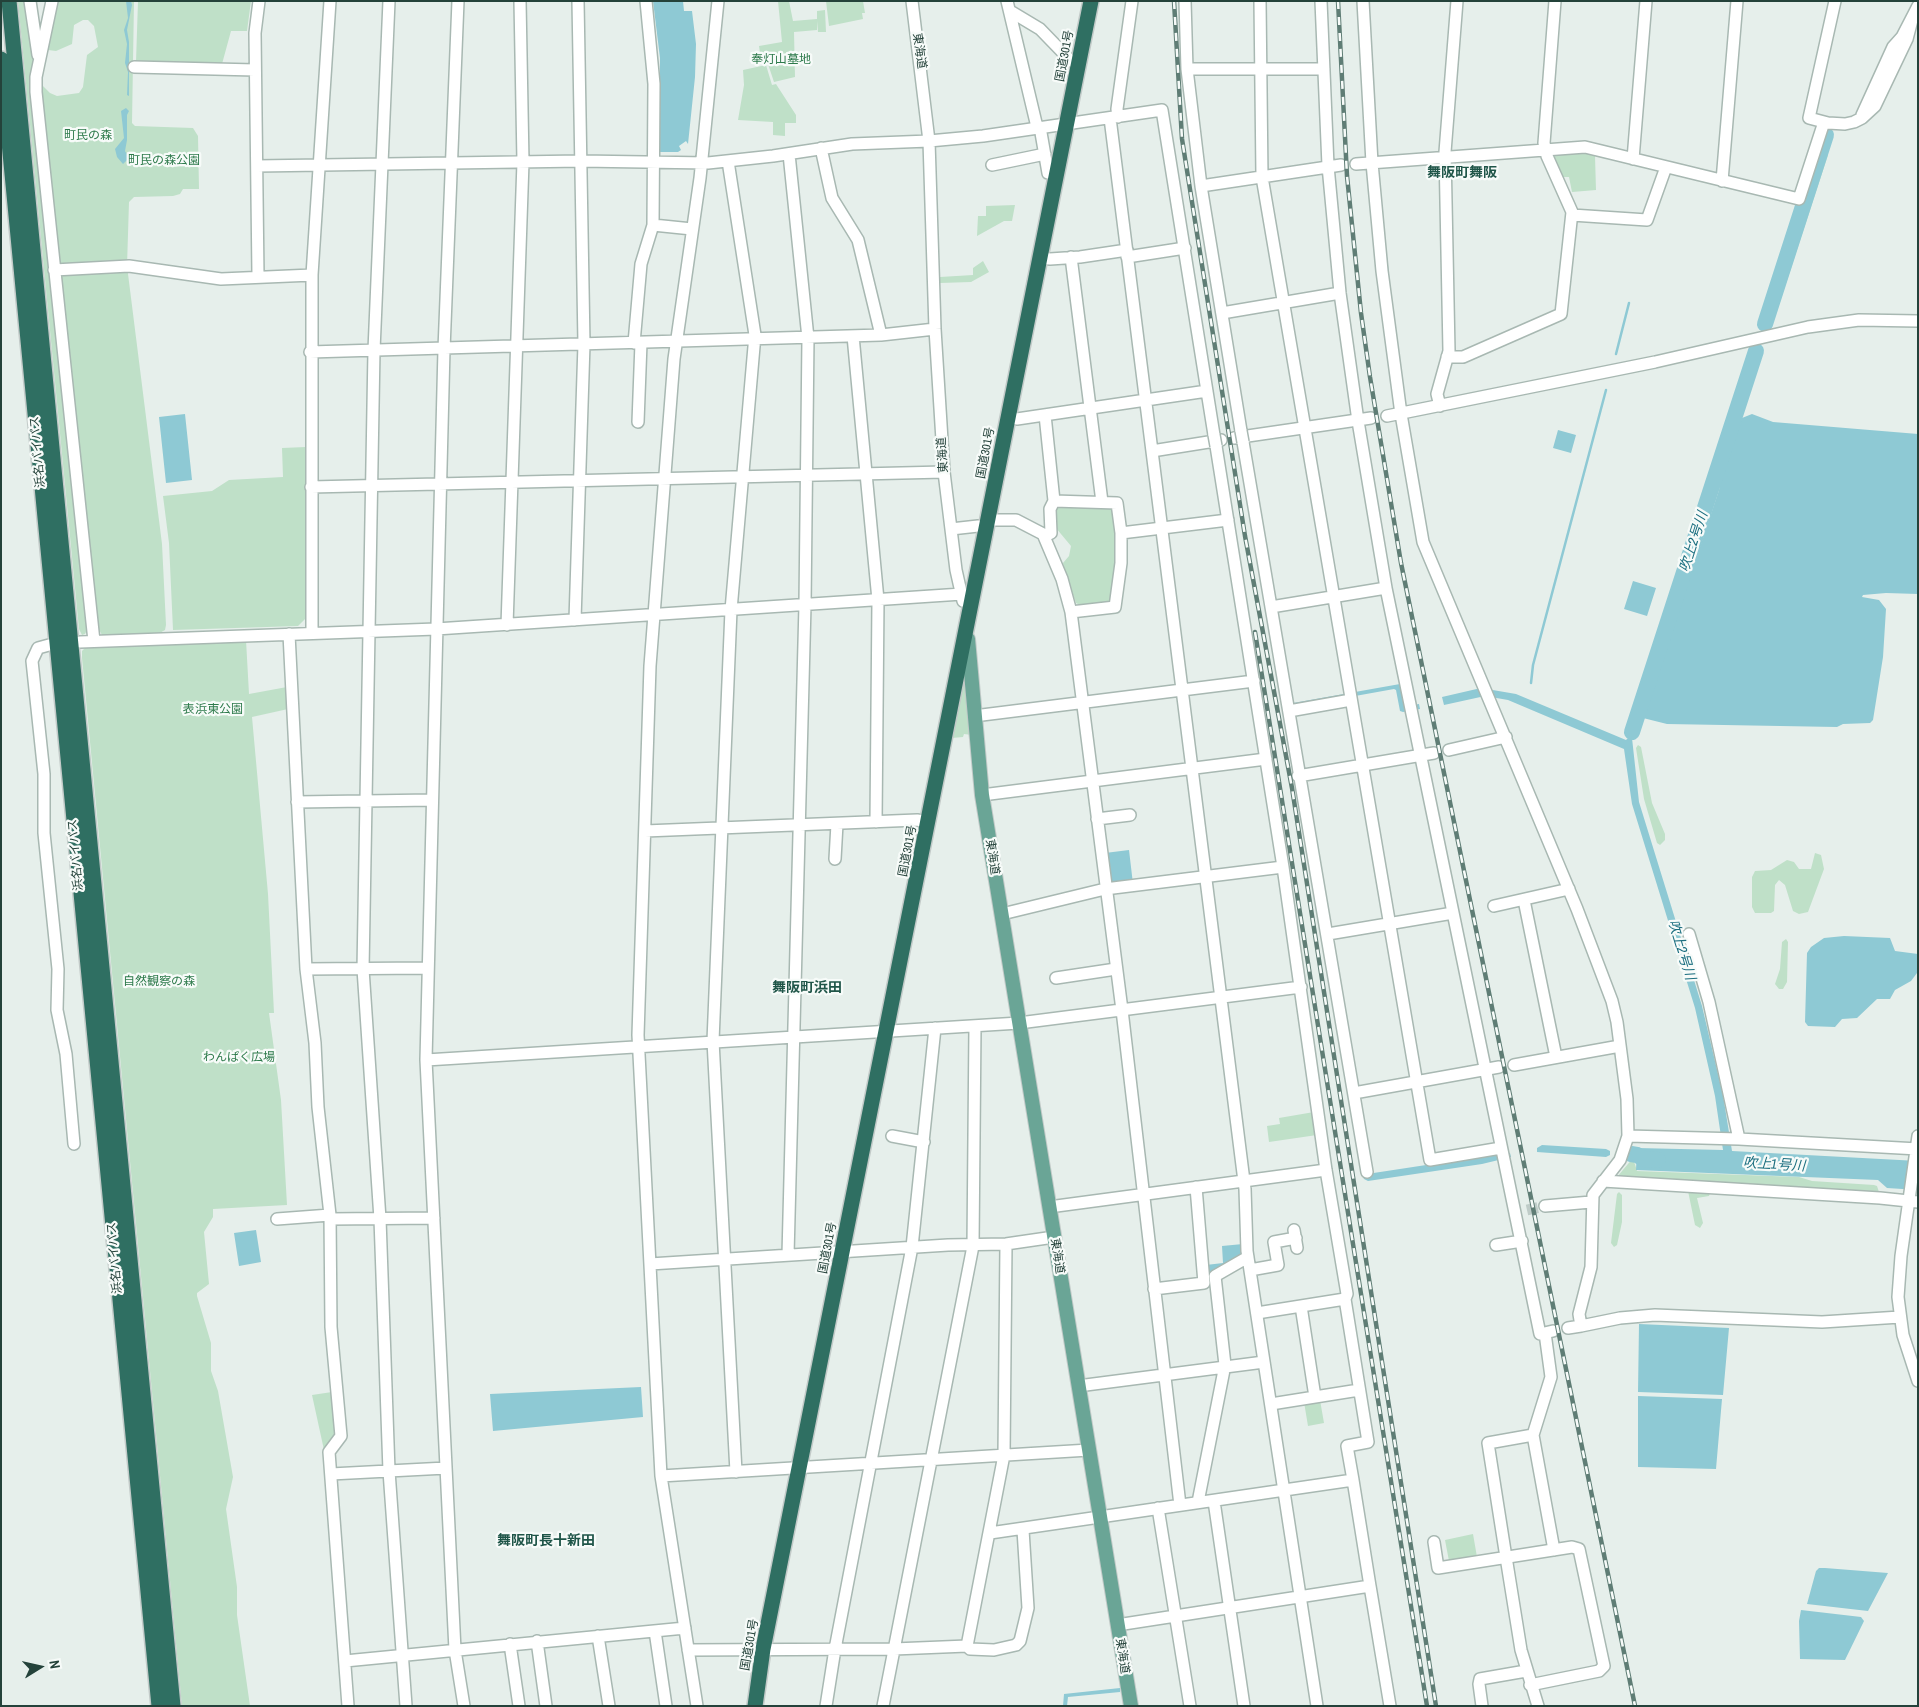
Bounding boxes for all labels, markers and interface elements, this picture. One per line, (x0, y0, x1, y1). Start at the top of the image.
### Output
street label: 国道301号 (1053, 29, 1077, 83)
street label: 東海道 (909, 32, 929, 70)
park label: 奉灯山墓地 (751, 53, 811, 67)
park label: 町民の森 (64, 129, 112, 143)
park label: 町民の森公園 (128, 154, 200, 168)
district label: 舞阪町舞阪 (1427, 165, 1497, 181)
street label: 浜名バイパス (28, 416, 48, 488)
street label: 国道301号 (974, 426, 998, 480)
street label: 東海道 (935, 437, 951, 473)
water label: 吹上2号川 (1676, 510, 1712, 574)
park label: 表浜東公園 (183, 703, 243, 717)
street label: 浜名バイパス (66, 819, 86, 891)
street label: 国道301号 (896, 824, 920, 878)
street label: 東海道 (982, 838, 1002, 876)
water label: 吹上2号川 (1664, 918, 1698, 982)
park label: 自然観察の森 (123, 975, 195, 989)
district label: 舞阪町浜田 (772, 980, 842, 996)
park label: わんぱく広場 (203, 1051, 275, 1065)
water label: 吹上1号川 (1742, 1155, 1806, 1175)
street label: 国道301号 (816, 1221, 840, 1275)
street label: 浜名バイパス (105, 1222, 125, 1294)
street label: 東海道 (1047, 1237, 1067, 1275)
district label: 舞阪町長十新田 (497, 1533, 595, 1549)
street label: 国道301号 (738, 1618, 762, 1672)
street label: 東海道 (1112, 1637, 1132, 1675)
north arrow (15, 1642, 65, 1692)
text: N (45, 1659, 64, 1670)

